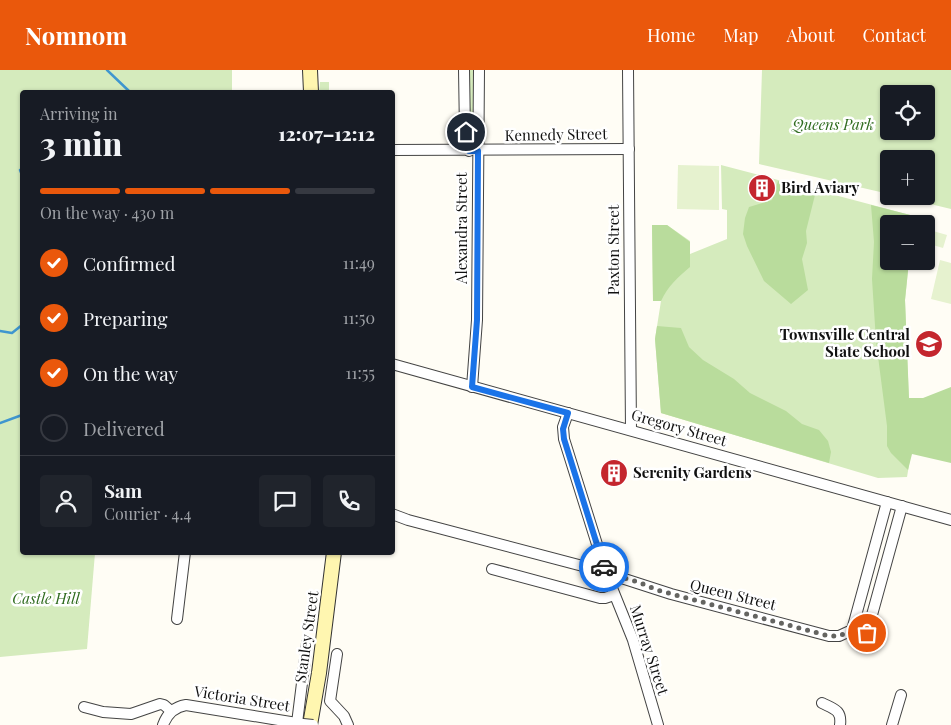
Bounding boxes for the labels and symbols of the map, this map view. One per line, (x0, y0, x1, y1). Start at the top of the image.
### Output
pin (445, 111, 487, 153)
park label: Queens Park (791, 114, 874, 134)
street label: Kennedy Street (504, 123, 608, 145)
street label: Alexandra Street (451, 171, 471, 285)
building icon: Bird Aviary (747, 173, 777, 203)
place label: Bird Aviary (781, 177, 860, 197)
street label: Paxton Street (603, 204, 623, 295)
place label: Townsville Central State School (780, 324, 910, 361)
school or university icon: Townsville Central State School (914, 329, 944, 359)
street label: Gregory Street (629, 404, 730, 450)
building icon: Serenity Gardens (599, 458, 629, 488)
place label: Serenity Gardens (633, 462, 752, 482)
courier (579, 542, 629, 592)
street label: Queen Street (688, 574, 779, 615)
park label: Castle Hill (12, 588, 81, 608)
street label: Stanley Street (290, 589, 322, 684)
street label: Murray Street (626, 602, 674, 698)
pin (846, 612, 888, 654)
street label: Victoria Street (192, 680, 292, 716)

